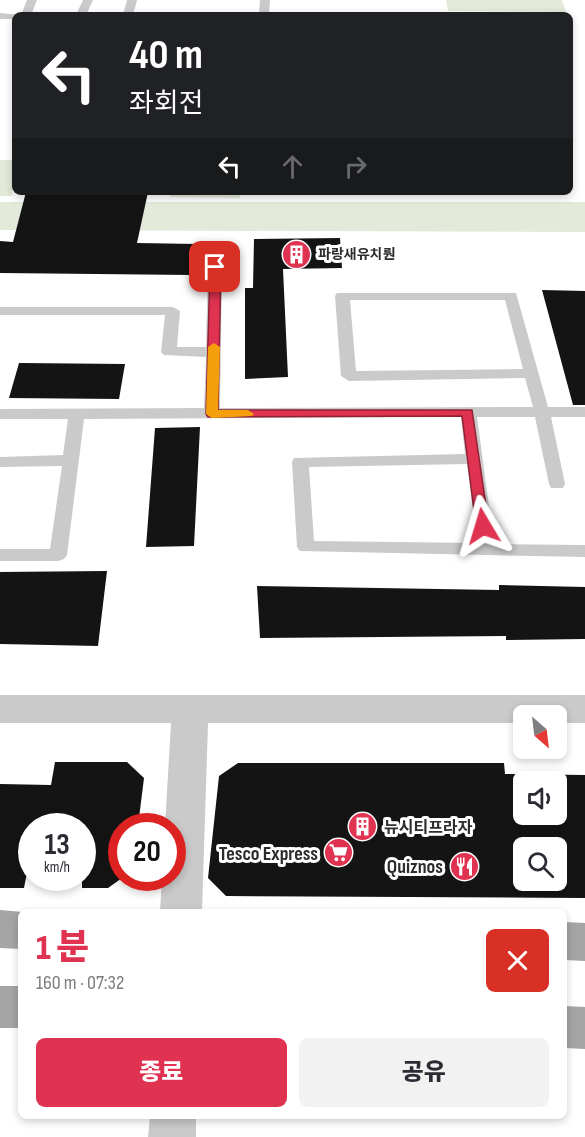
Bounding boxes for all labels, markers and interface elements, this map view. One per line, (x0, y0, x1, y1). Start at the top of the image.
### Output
text: 40 m (129, 30, 203, 81)
icon: left (30, 36, 108, 114)
text: 좌회전 (129, 88, 204, 120)
icon: left (213, 150, 246, 183)
icon: ahead (276, 150, 309, 183)
icon: right (339, 150, 372, 183)
building icon: 파랑새유치뤈 (281, 238, 313, 270)
pin (189, 241, 240, 292)
place label: 파랑새유치뤈 (318, 246, 395, 263)
icon: arrive (198, 250, 231, 283)
position arrow (451, 494, 515, 558)
north arrow (513, 705, 567, 759)
map controls (513, 705, 567, 891)
button: sound (513, 771, 567, 825)
building icon: 뉴시티프라자 (347, 811, 379, 843)
speed limit sign: 20 (108, 813, 186, 891)
place label: 뉴시티프라자 (384, 819, 473, 838)
text: 13 (44, 827, 70, 863)
supermarket icon: Tesco Express (323, 837, 355, 869)
button: search (513, 837, 567, 891)
place label: Tesco Express (219, 842, 318, 866)
restaurant icon: Quiznos (448, 850, 480, 882)
place label: Quiznos (387, 855, 443, 879)
text: km/h (44, 858, 70, 877)
text: 1 분 (36, 927, 89, 970)
button: close (486, 929, 549, 992)
text: 160 m · 07:32 (36, 971, 124, 995)
button: 종료 (36, 1038, 287, 1107)
button: 공유 (299, 1038, 549, 1107)

